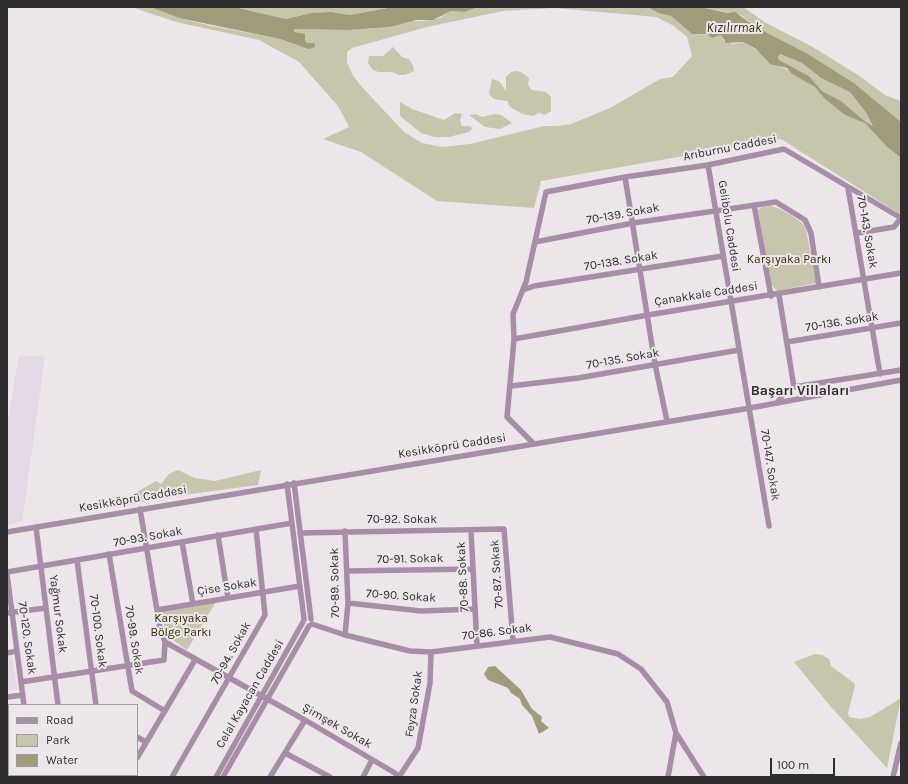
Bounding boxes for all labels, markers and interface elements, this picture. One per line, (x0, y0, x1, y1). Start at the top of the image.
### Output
water label: Kızılırmak (707, 20, 761, 36)
street label: Arıburnu Caddesi (682, 132, 778, 164)
street label: Gelibolu Caddesi (715, 179, 743, 273)
street label: 70-143. Sokak (854, 194, 880, 270)
street label: 70-139. Sokak (585, 200, 661, 228)
street label: 70-138. Sokak (583, 248, 659, 274)
park label: Karşıyaka Parkı (747, 253, 831, 267)
street label: Çanakkale Caddesi (653, 279, 759, 309)
street label: 70-136. Sokak (804, 309, 880, 335)
street label: 70-135. Sokak (585, 346, 661, 372)
district label: Başarı Villaları (751, 383, 849, 399)
street label: 70-147. Sokak (757, 428, 783, 502)
street label: Kesikköprü Caddesi (397, 430, 507, 462)
street label: Kesikköprü Caddesi (78, 482, 188, 516)
street label: 70-92. Sokak (367, 513, 437, 527)
street label: 70-93. Sokak (112, 524, 184, 550)
street label: 70-87. Sokak (487, 539, 507, 609)
street label: 70-88. Sokak (454, 541, 472, 613)
street label: 70-89. Sokak (327, 548, 343, 618)
street label: 70-91. Sokak (376, 551, 444, 567)
street label: Yağmur Sokak (46, 574, 70, 654)
street label: Çise Sokak (196, 575, 258, 599)
street label: 70-90. Sokak (366, 586, 436, 606)
street label: 70-100. Sokak (86, 593, 110, 669)
street label: 70-120. Sokak (15, 600, 39, 676)
street label: 70-99. Sokak (121, 604, 147, 676)
park label: Karşıyaka Bölge Parkı (150, 612, 212, 640)
street label: 70-94. Sokak (208, 619, 254, 687)
street label: 70-86. Sokak (461, 621, 533, 643)
street label: Celal Kayacan Caddesi (213, 637, 287, 751)
street label: Feyza Sokak (402, 670, 426, 738)
street label: Şimşek Sokak (300, 700, 374, 752)
legend (8, 704, 138, 776)
text: Road (46, 713, 74, 727)
text: Park (46, 733, 70, 747)
scale bar (772, 750, 837, 776)
text: Water (46, 753, 78, 767)
text: 100 m (777, 758, 809, 772)

